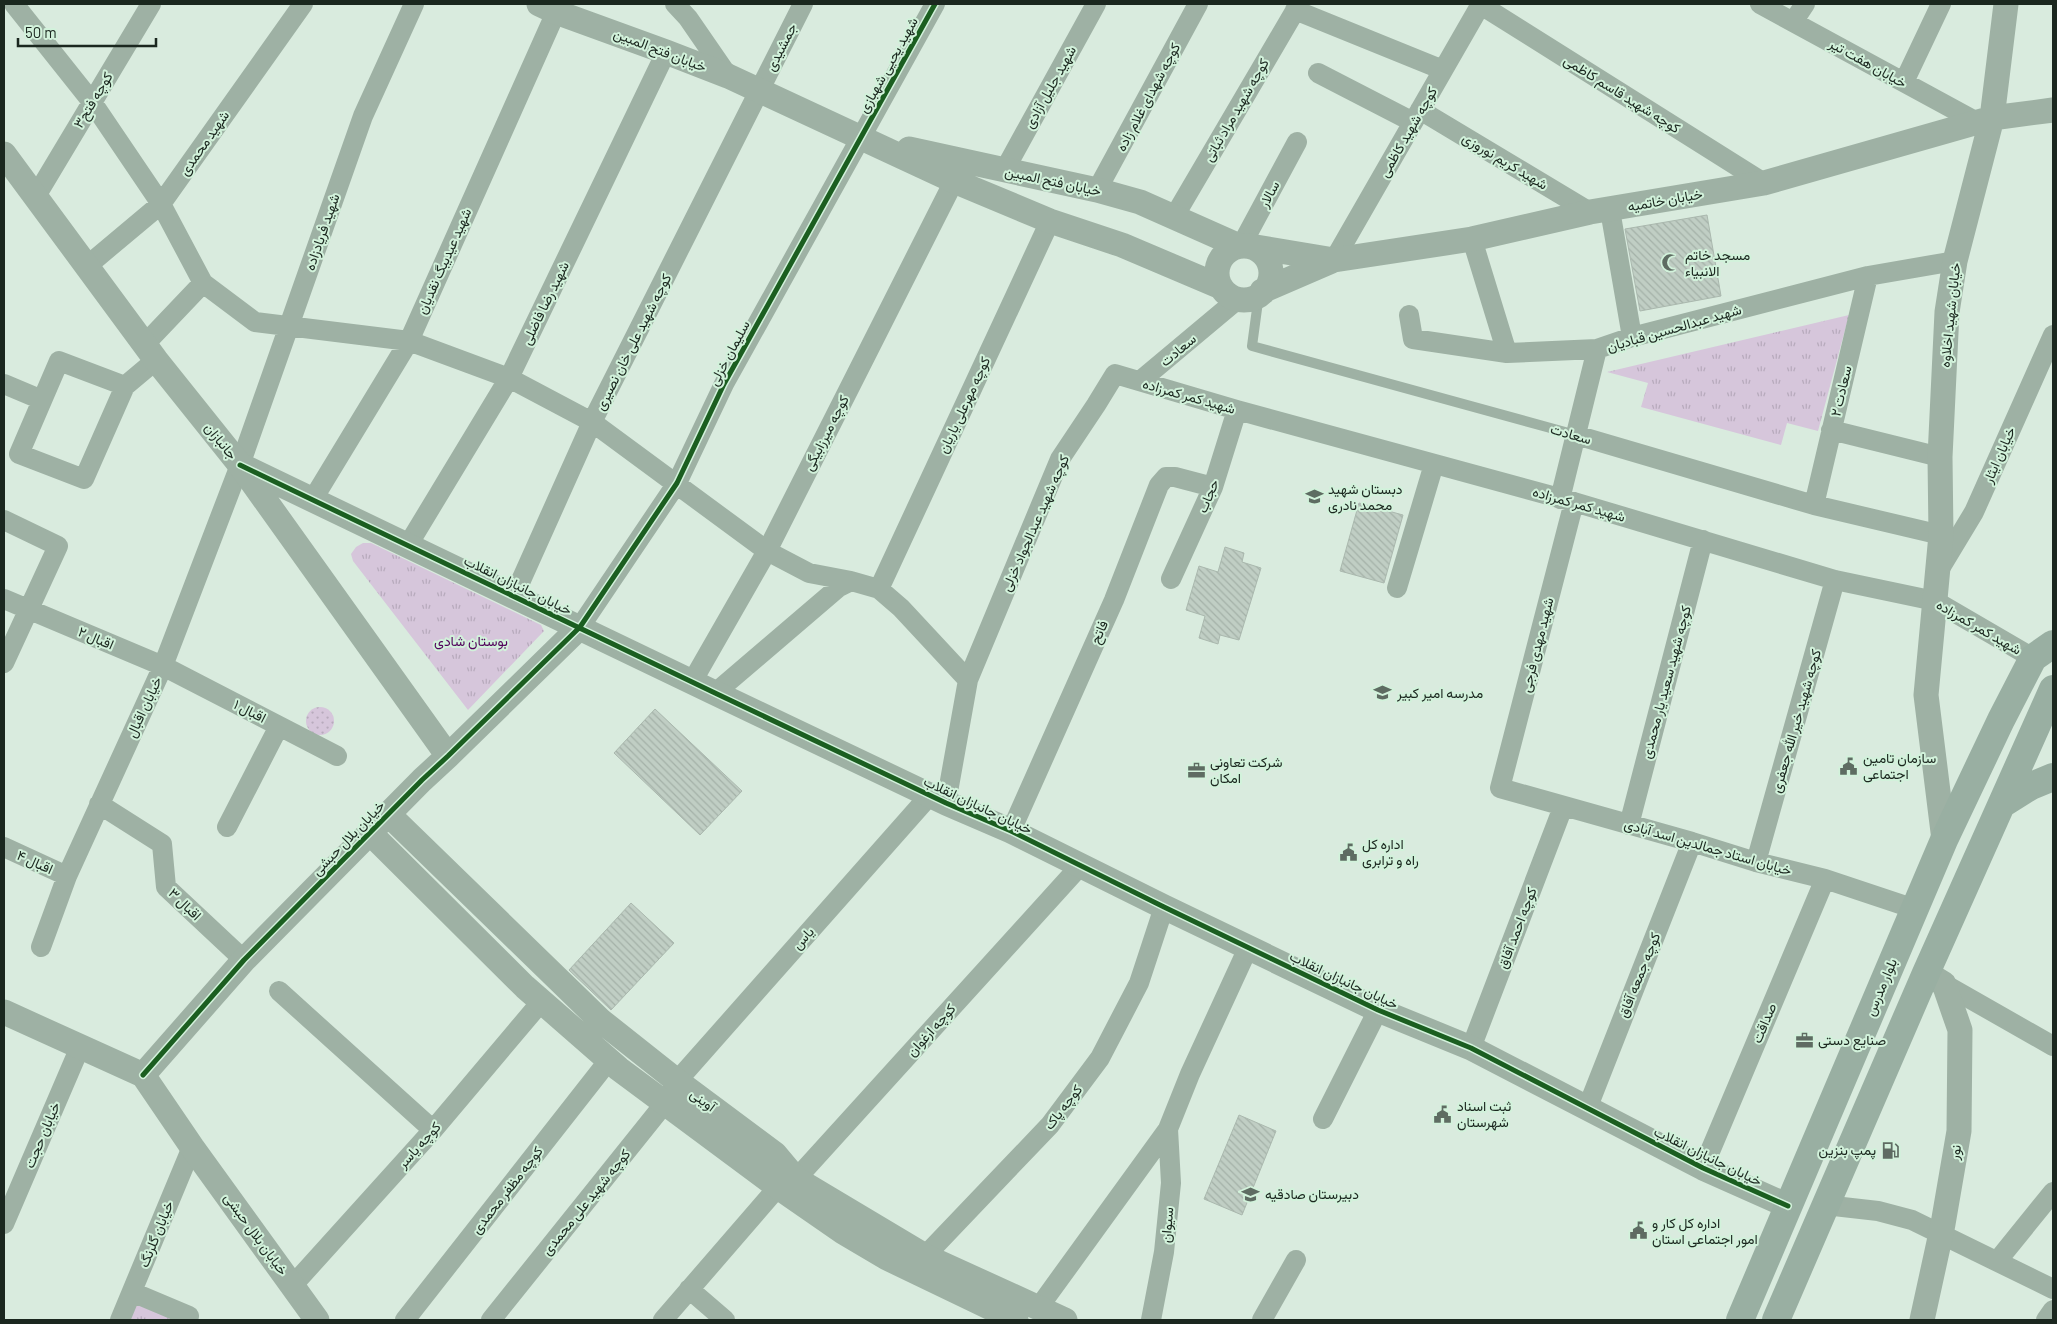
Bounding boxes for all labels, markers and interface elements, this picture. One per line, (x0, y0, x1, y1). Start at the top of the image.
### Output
street label: شهید یحیی شهبازی (854, 14, 922, 116)
scale bar (18, 15, 155, 47)
street label: جمشیدی (761, 20, 801, 74)
text: 50 m (25, 23, 57, 41)
street label: خیابان فتح المبین (610, 24, 709, 78)
street label: خیابان هفت تیر (1825, 34, 1910, 92)
street label: کوچه شهدای غلام زاده (1112, 40, 1185, 155)
street label: شهید جلیل آزادی (1020, 42, 1080, 132)
street label: کوچه شهید قاسم کاظمی (1560, 51, 1684, 138)
street label: کوچه شهید مراد ثباتی (1199, 55, 1274, 165)
street label: کوچه فتح۳ (69, 69, 118, 132)
street label: کوچه شهید کاظمی (1375, 84, 1442, 181)
street label: شهید محمدی (175, 107, 233, 179)
street label: شهید کریم نوروزی (1459, 128, 1551, 194)
street label: خیابان فتح المبین (1003, 162, 1103, 202)
street label: سالار (1254, 178, 1283, 211)
street label: خیابان خاتمیه (1626, 185, 1704, 215)
street label: شهید فریادزاده (300, 191, 344, 273)
street label: شهید عیدیبگ نقدیان (413, 205, 475, 317)
place label: مسجد خاتم الانبیاء (1685, 246, 1750, 280)
mosque icon: مسجد خاتم الانبیاء (1661, 253, 1681, 273)
street label: شهید رضا فاضلی (517, 258, 573, 348)
street label: خیابان شهید اخلاوه (1936, 262, 1964, 368)
street label: کوچه شهید علی خان نصیری (591, 271, 676, 414)
street label: شهید عبدالحسین قبادیان (1605, 300, 1743, 356)
street label: سلیمان خزلی (704, 317, 754, 389)
street label: سعادت (1156, 330, 1199, 370)
street label: کوچه مهرعلی یاریان (934, 354, 995, 457)
street label: سعادت ۲ (1826, 364, 1855, 418)
street label: شهید کمر کمرزاده (1141, 374, 1237, 418)
street label: کوچه میرزابیگی (799, 392, 854, 474)
street label: جانبازان (201, 419, 241, 463)
street label: سعادت (1549, 420, 1594, 447)
street label: خیابان ایثار (1978, 424, 2019, 487)
street label: کوچه شهید عبدالجواد خزلی (997, 452, 1074, 594)
street label: حجاب (1193, 476, 1223, 516)
place label: دبستان شهید محمد نادری (1328, 480, 1403, 514)
street label: شهید کمر کمرزاده (1531, 482, 1627, 526)
school or university icon: دبستان شهید محمد نادری (1304, 487, 1324, 507)
street label: خیابان جانبازان انقلاب (461, 551, 575, 619)
street label: شهید کمر کمرزاده (1933, 595, 2025, 659)
street label: شهید مهدی فرجی (1517, 596, 1557, 694)
street label: کوچه شهید سعید یار محمدی (1637, 604, 1696, 761)
street label: فاتح (1086, 617, 1114, 647)
street label: اقبال ۲ (75, 622, 117, 654)
park label: بوستان شادی (434, 632, 508, 650)
street label: کوچه شهید خیر الله جعفری (1767, 647, 1826, 795)
street label: خیابان اقبال (122, 674, 167, 741)
school or university icon: مدرسه امیر کبیر (1373, 683, 1393, 703)
place label: مدرسه امیر کبیر (1396, 684, 1483, 702)
street label: اقبال ۱ (230, 695, 269, 728)
place label: سازمان تامین اجتماعی (1863, 749, 1936, 783)
place label: شرکت تعاونی امکان (1210, 753, 1282, 787)
public building icon: سازمان تامین اجتماعی (1839, 756, 1859, 776)
office icon: شرکت تعاونی امکان (1186, 760, 1206, 780)
street label: خیابان جانبازان انقلاب (921, 772, 1035, 838)
street label: خیابان بلال حبشی (308, 797, 389, 880)
street label: خیابان استاد جمالدین اسد آبادی (1622, 814, 1794, 880)
place label: اداره کل راه و ترابری (1362, 835, 1419, 869)
public building icon: اداره کل راه و ترابری (1338, 842, 1358, 862)
street label: اقبال ۴ (14, 846, 56, 879)
street label: اقبال ۳ (164, 884, 205, 925)
street label: کوچه احمد آفاق (1493, 885, 1542, 972)
street label: یاس (788, 923, 818, 953)
street label: کوچه جمعه آفاق (1614, 930, 1665, 1021)
street label: خیابان جانبازان انقلاب (1287, 947, 1401, 1013)
street label: بلوار مدرس (1861, 956, 1901, 1018)
street label: کوچه ارغوان (903, 1000, 960, 1061)
street label: صداقت (1748, 1000, 1780, 1045)
office icon: صنایع دستی (1794, 1030, 1814, 1050)
place label: صنایع دستی (1818, 1031, 1887, 1051)
street label: کوچه پاک (1040, 1081, 1087, 1134)
street label: آوینی (687, 1084, 721, 1117)
place label: ثبت اسناد شهرستان (1457, 1097, 1511, 1131)
street label: خیابان حجت (20, 1099, 64, 1171)
public building icon: ثبت اسناد شهرستان (1433, 1104, 1453, 1124)
street label: کوچه یاسر (393, 1118, 445, 1173)
street label: خیابان جانبازان انقلاب (1651, 1122, 1765, 1190)
fuel station icon: پمپ بنزین (1880, 1140, 1900, 1160)
place label: پمپ بنزین (1819, 1141, 1876, 1160)
street label: کوچه مظفر محمدی (467, 1143, 548, 1238)
street label: نور (1945, 1143, 1965, 1162)
street label: کوچه شهید علی محمدی (538, 1145, 635, 1259)
school or university icon: دبیرستان صادقیه (1241, 1184, 1261, 1204)
place label: دبیرستان صادقیه (1265, 1185, 1359, 1203)
street label: خیابان بلال حبشی (219, 1189, 292, 1279)
street label: خیابان گلرنگ (134, 1198, 178, 1270)
street label: سیوان (1156, 1206, 1178, 1244)
place label: اداره کل کار و امور اجتماعی استان (1652, 1214, 1758, 1248)
public building icon: اداره کل کار و امور اجتماعی استان (1628, 1221, 1648, 1241)

